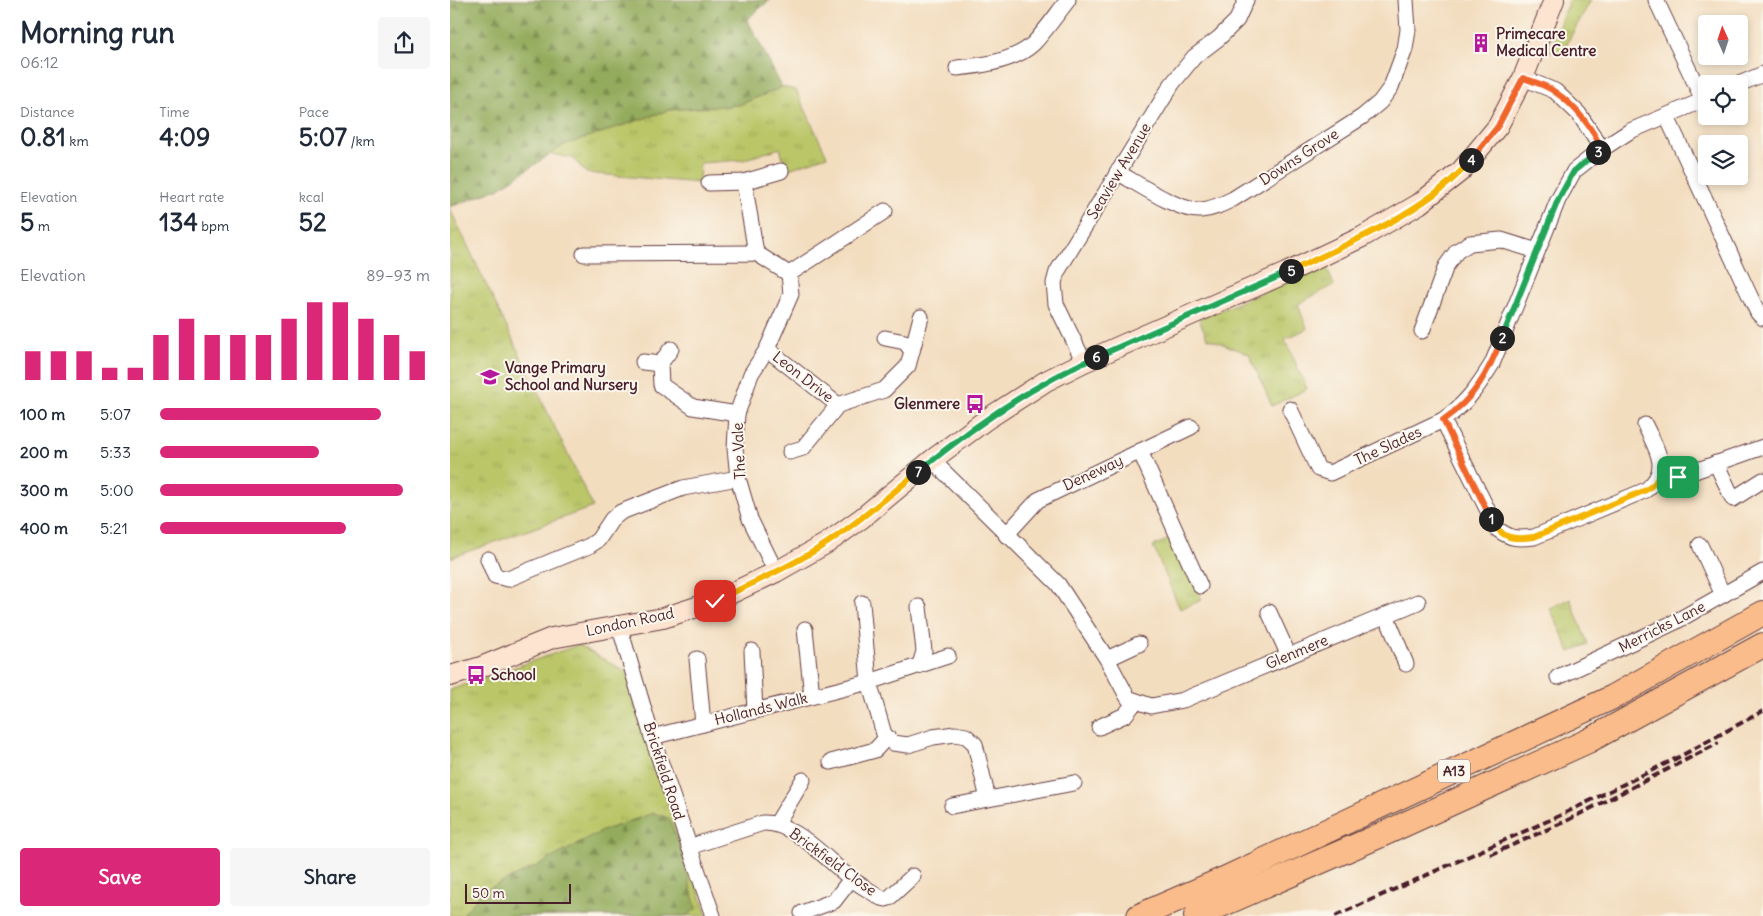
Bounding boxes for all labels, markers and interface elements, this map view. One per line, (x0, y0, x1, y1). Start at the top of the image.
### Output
text: Morning run (20, 15, 175, 51)
north arrow (1698, 15, 1748, 65)
map controls (1698, 15, 1748, 185)
button: share (378, 17, 430, 69)
place label: Primecare Medical Centre (1496, 24, 1596, 60)
building icon: Primecare Medical Centre (1470, 32, 1492, 54)
text: 06:12 (20, 52, 59, 72)
button: locate (1698, 75, 1748, 125)
text: Distance (20, 103, 75, 121)
text: Time (159, 103, 190, 121)
text: Pace (299, 103, 329, 121)
street label: Seaview Avenue (1082, 119, 1155, 223)
text: 0.81 (20, 121, 66, 153)
text: 4:09 (159, 121, 210, 153)
text: 5:07 (299, 121, 347, 153)
street label: Downs Grove (1256, 124, 1342, 189)
text: km (66, 132, 89, 150)
text: /km (347, 132, 375, 150)
button: layers (1698, 135, 1748, 185)
pin: 3 (1586, 140, 1610, 164)
text: 3 (1595, 143, 1602, 161)
pin: 4 (1458, 148, 1484, 172)
text: 4 (1467, 151, 1476, 169)
text: Elevation (20, 188, 77, 206)
text: Heart rate (159, 188, 224, 206)
text: kcal (299, 188, 324, 206)
text: 5 (20, 206, 34, 238)
text: 134 (159, 206, 198, 238)
text: 52 (299, 206, 327, 238)
text: m (34, 217, 50, 235)
text: bpm (198, 217, 229, 235)
pin: 5 (1278, 258, 1304, 284)
text: 5 (1287, 262, 1296, 280)
text: Elevation (20, 265, 86, 285)
text: 89–93 m (366, 265, 430, 285)
pin: 2 (1490, 326, 1514, 350)
text: 2 (1499, 329, 1506, 347)
pin: 6 (1084, 344, 1108, 370)
street label: Leon Drive (769, 347, 838, 406)
text: 6 (1092, 348, 1101, 366)
place label: Vange Primary School and Nursery (505, 358, 638, 395)
school or university icon: Vange Primary School and Nursery (479, 366, 501, 388)
bus stop icon: Glenmere (964, 393, 986, 415)
place label: Glenmere (894, 394, 960, 413)
text: 100 m (20, 404, 65, 424)
text: 5:07 (100, 404, 131, 424)
street label: The Vale (728, 422, 749, 480)
street label: The Slades (1351, 422, 1425, 469)
text: 200 m (20, 442, 68, 462)
text: 5:33 (100, 442, 131, 462)
street label: Deneway (1060, 450, 1126, 495)
pin (1657, 456, 1699, 498)
pin: 7 (906, 460, 930, 484)
text: 7 (915, 463, 922, 481)
icon: arrive (1664, 463, 1692, 491)
text: 300 m (20, 480, 68, 500)
text: 5:00 (100, 480, 134, 500)
pin: 1 (1478, 506, 1504, 532)
text: 1 (1489, 510, 1494, 528)
text: 400 m (20, 518, 68, 538)
text: 5:21 (100, 518, 128, 538)
pin (694, 580, 736, 622)
icon: check (701, 587, 729, 615)
street label: Merricks Lane (1615, 597, 1708, 657)
street label: London Road (584, 603, 676, 640)
street label: Glenmere (1263, 630, 1331, 673)
bus stop icon: School (465, 664, 487, 686)
place label: School (491, 665, 536, 684)
street label: Hollands Walk (712, 688, 810, 729)
street label: Brickfield Road (640, 719, 689, 822)
road number: A13 (1438, 759, 1470, 782)
street label: Brickfield Close (786, 824, 881, 900)
button: Save (20, 848, 220, 906)
button: Share (230, 848, 430, 906)
scale bar (465, 881, 571, 904)
text: 50 m (472, 884, 505, 902)

